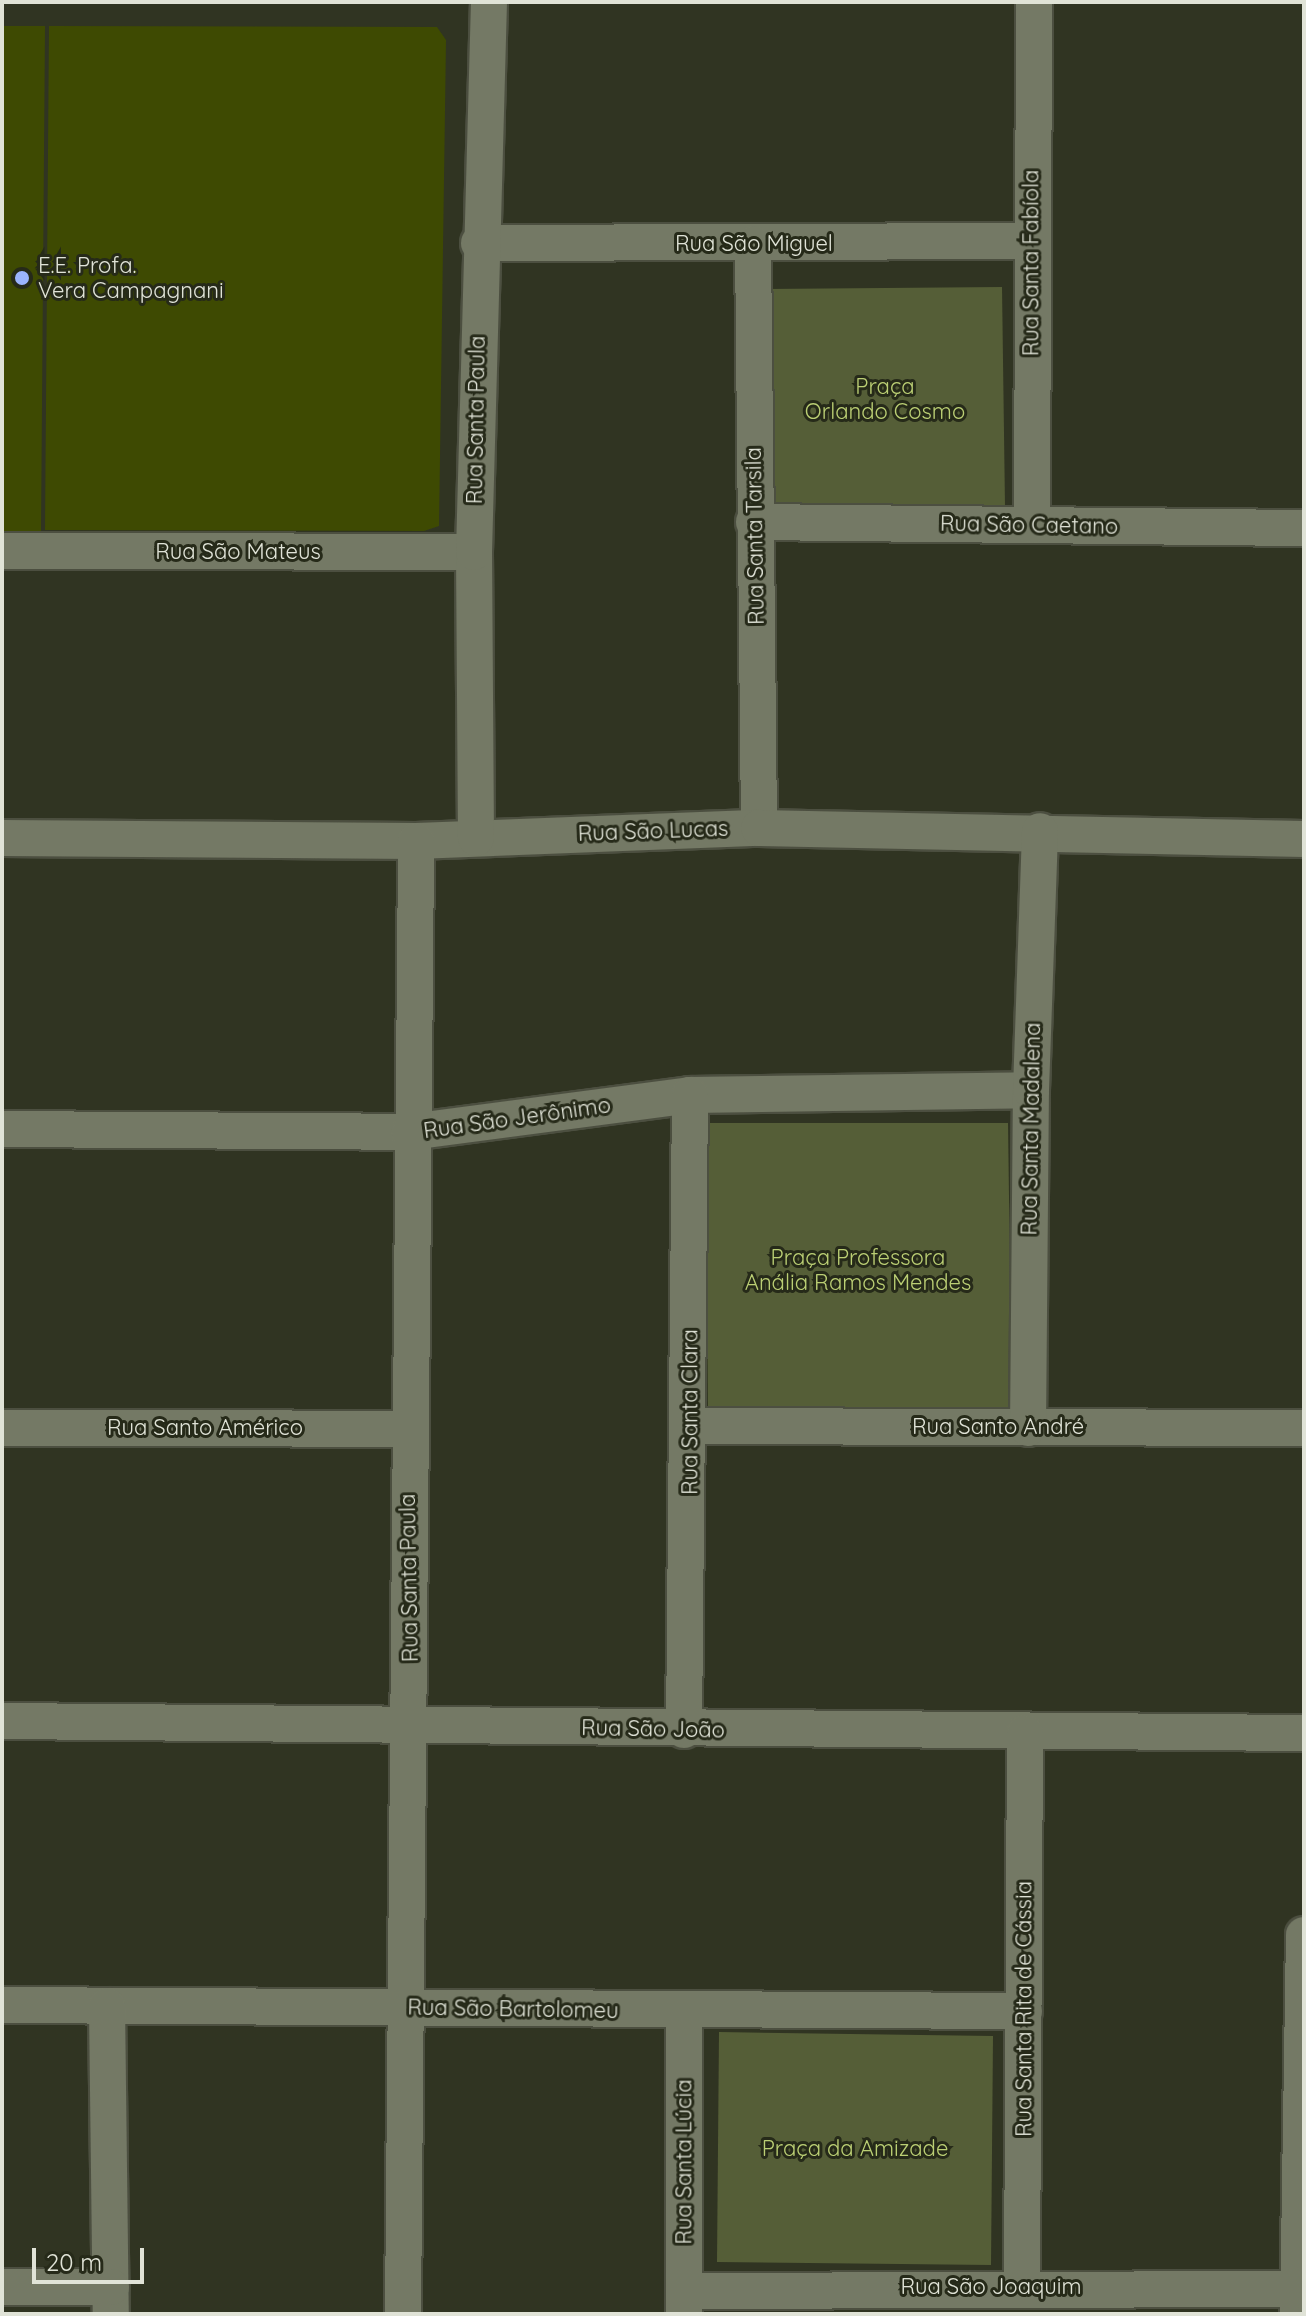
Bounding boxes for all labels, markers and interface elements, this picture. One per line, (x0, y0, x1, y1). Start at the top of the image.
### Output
street label: Rua Santa Fabíola (1018, 170, 1044, 356)
street label: Rua São Miguel (675, 231, 833, 257)
place label: E.E. Profa. Vera Campagnani (38, 252, 224, 304)
marker: E.E. Profa. Vera Campagnani (13, 269, 31, 287)
street label: Rua Santa Paula (461, 335, 491, 505)
park label: Praça Orlando Cosmo (805, 373, 965, 424)
street label: Rua Santa Tarsila (740, 447, 770, 625)
street label: Rua São Caetano (940, 510, 1118, 540)
street label: Rua São Mateus (155, 539, 321, 565)
street label: Rua São Lucas (577, 815, 729, 847)
street label: Rua Santa Madalena (1016, 1022, 1046, 1236)
street label: Rua São Jerônimo (422, 1092, 612, 1144)
park label: Praça Professora Anália Ramos Mendes (745, 1244, 971, 1296)
street label: Rua Santa Clara (677, 1329, 703, 1495)
street label: Rua Santo André (912, 1414, 1084, 1440)
street label: Rua Santo Américo (107, 1415, 303, 1441)
street label: Rua Santa Paula (394, 1493, 424, 1663)
street label: Rua São João (581, 1715, 725, 1743)
street label: Rua Santa Rita de Cássia (1011, 1881, 1037, 2137)
street label: Rua São Bartolomeu (407, 1994, 619, 2024)
street label: Rua Santa Lúcia (671, 2079, 697, 2245)
park label: Praça da Amizade (762, 2136, 948, 2162)
scale bar (36, 2232, 148, 2282)
text: 20 m (46, 2247, 102, 2277)
street label: Rua São Joaquim (900, 2274, 1082, 2300)

